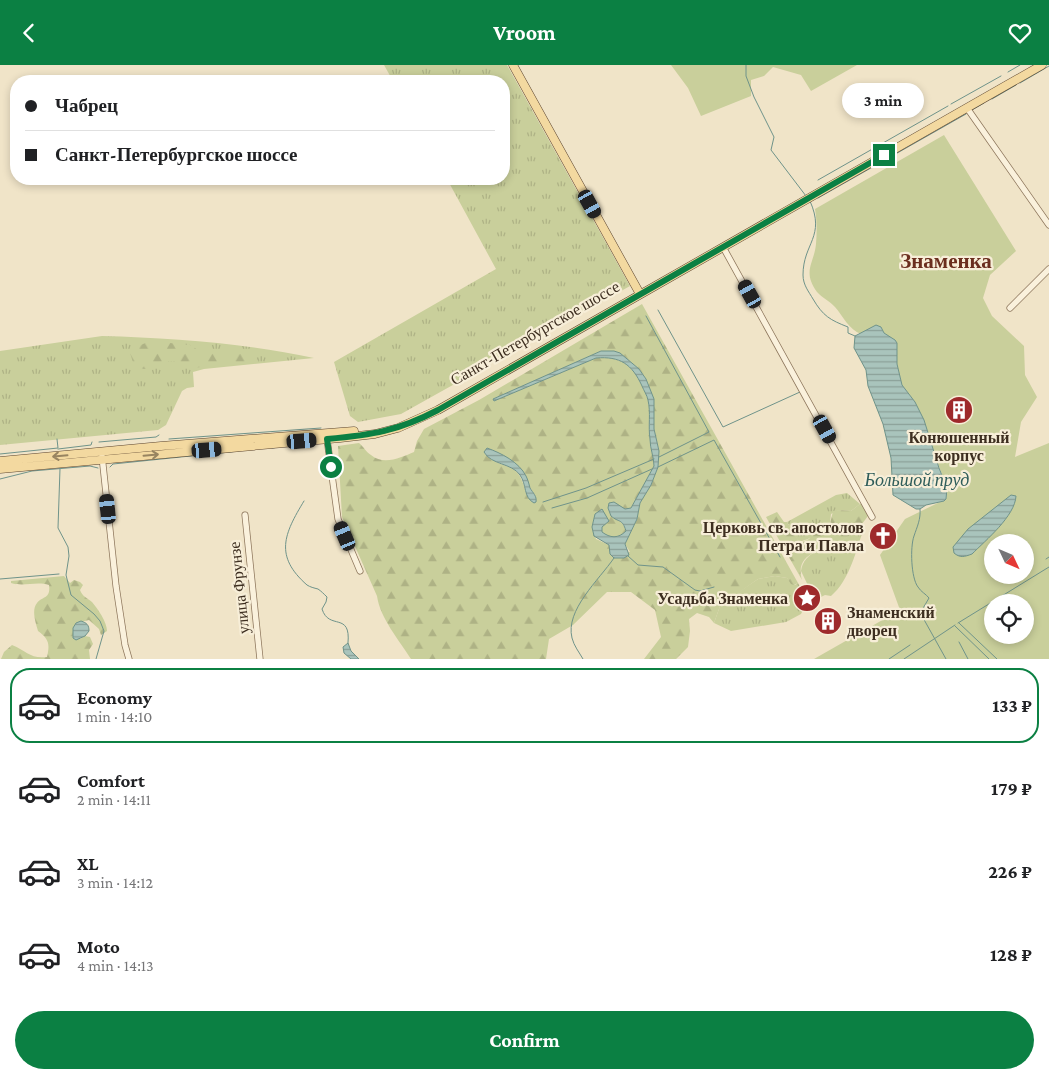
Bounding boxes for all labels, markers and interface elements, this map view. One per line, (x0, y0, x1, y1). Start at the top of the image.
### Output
icon: back (15, 19, 43, 47)
icon: heart (1006, 19, 1034, 47)
text: Vroom (493, 20, 556, 45)
callout: 3 min (843, 83, 925, 117)
text: 3 min (864, 92, 902, 109)
text: Чабрец (55, 95, 118, 116)
text: Санкт-Петербургское шоссе (55, 144, 298, 165)
route end (873, 144, 895, 166)
car (576, 187, 603, 221)
district label: Знаменка (900, 249, 992, 273)
car (736, 277, 763, 311)
street label: Санкт-Петербургское шоссе (448, 278, 623, 389)
building icon: Конюшенный корпус (944, 395, 974, 425)
car (811, 412, 838, 446)
place label: Конюшенный корпус (908, 429, 1010, 465)
car (286, 432, 317, 450)
car (191, 441, 222, 459)
one-way arrow (143, 450, 159, 460)
one-way arrow (52, 451, 68, 461)
route start (320, 456, 342, 478)
water label: Большой пруд (864, 470, 969, 490)
car (98, 493, 117, 525)
car (332, 519, 357, 553)
place label: Церковь св. апостолов Петра и Павла (703, 519, 864, 555)
church icon: Церковь св. апостолов Петра и Павла (868, 521, 898, 551)
north arrow (984, 534, 1034, 584)
map controls (984, 534, 1034, 644)
street label: улица Фрунзе (226, 541, 253, 635)
place icon: Усадьба Знаменка (792, 583, 822, 613)
place label: Усадьба Знаменка (657, 590, 788, 607)
button: locate (984, 594, 1034, 644)
place label: Знаменский дворец (847, 604, 935, 640)
building icon: Знаменский дворец (813, 606, 843, 636)
icon: car (17, 683, 62, 728)
text: Economy (77, 687, 152, 708)
text: 133 ₽ (992, 695, 1032, 716)
text: 1 min · 14:10 (77, 708, 152, 725)
icon: car (17, 766, 62, 811)
text: Comfort (77, 770, 145, 791)
text: 179 ₽ (991, 778, 1032, 799)
text: 2 min · 14:11 (77, 791, 151, 808)
icon: car (17, 849, 62, 894)
text: XL (77, 853, 99, 874)
text: 226 ₽ (988, 861, 1032, 882)
text: 3 min · 14:12 (77, 874, 153, 891)
icon: car (17, 932, 62, 977)
text: Moto (77, 936, 120, 957)
text: 128 ₽ (990, 944, 1032, 965)
text: 4 min · 14:13 (77, 957, 154, 974)
button: Confirm (15, 1011, 1034, 1069)

